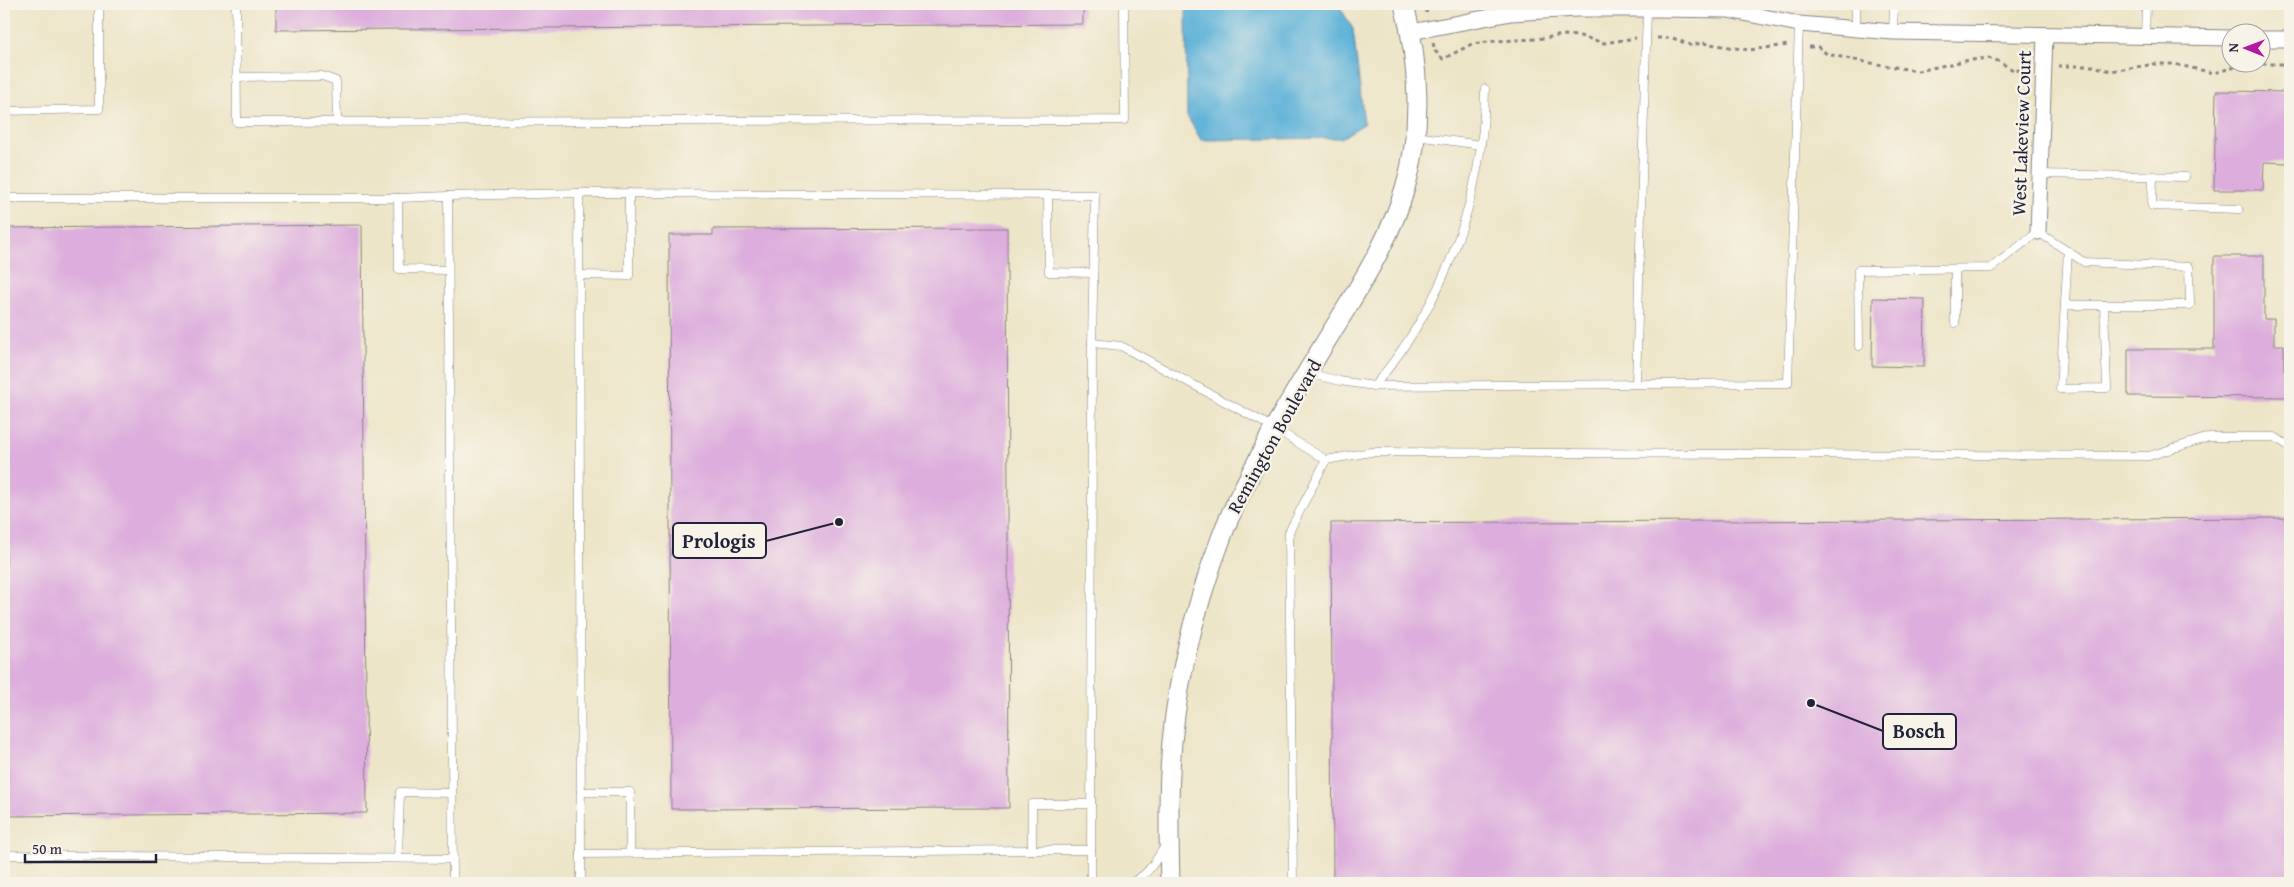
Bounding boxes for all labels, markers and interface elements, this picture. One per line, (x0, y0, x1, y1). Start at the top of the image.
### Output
north arrow (2222, 22, 2272, 72)
text: N (2223, 42, 2243, 53)
street label: West Lakeview Court (2004, 50, 2038, 216)
street label: Remington Boulevard (1220, 353, 1329, 518)
callout: Prologis (673, 523, 766, 558)
text: Prologis (682, 526, 756, 555)
callout: Bosch (1883, 714, 1956, 749)
text: Bosch (1893, 716, 1945, 745)
scale bar (25, 832, 156, 864)
text: 50 m (32, 838, 63, 859)

